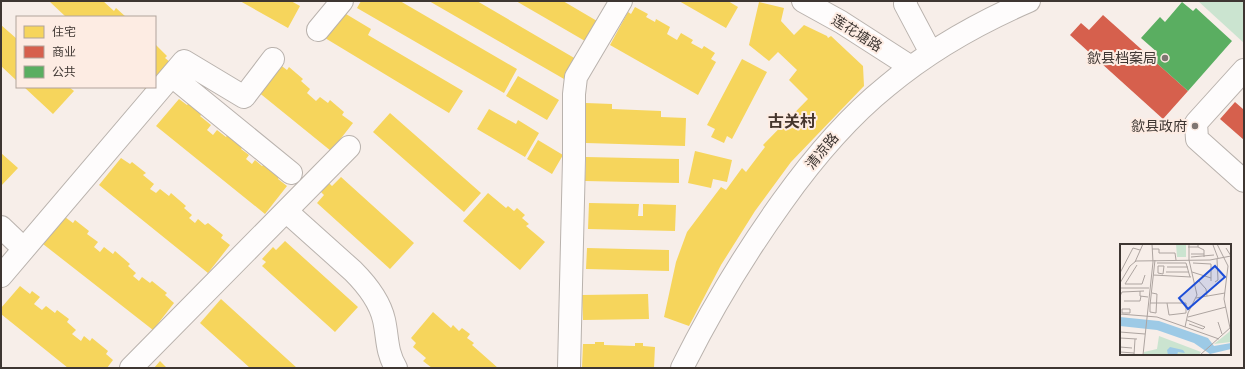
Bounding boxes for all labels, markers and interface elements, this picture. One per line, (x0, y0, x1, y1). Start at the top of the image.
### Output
street label: 莲花塘路 (828, 10, 886, 56)
legend (16, 16, 156, 88)
text: 住宅 (52, 23, 76, 40)
text: 商业 (52, 43, 76, 60)
place label: 歙县档案局 (1087, 48, 1157, 68)
marker: 歙县档案局 (1160, 53, 1170, 63)
text: 公共 (52, 63, 76, 80)
district label: 古关村 (768, 110, 816, 133)
place label: 歙县政府 (1131, 116, 1187, 136)
marker: 歙县政府 (1190, 121, 1200, 131)
street label: 清凉路 (801, 128, 843, 174)
inset map (1120, 244, 1231, 355)

